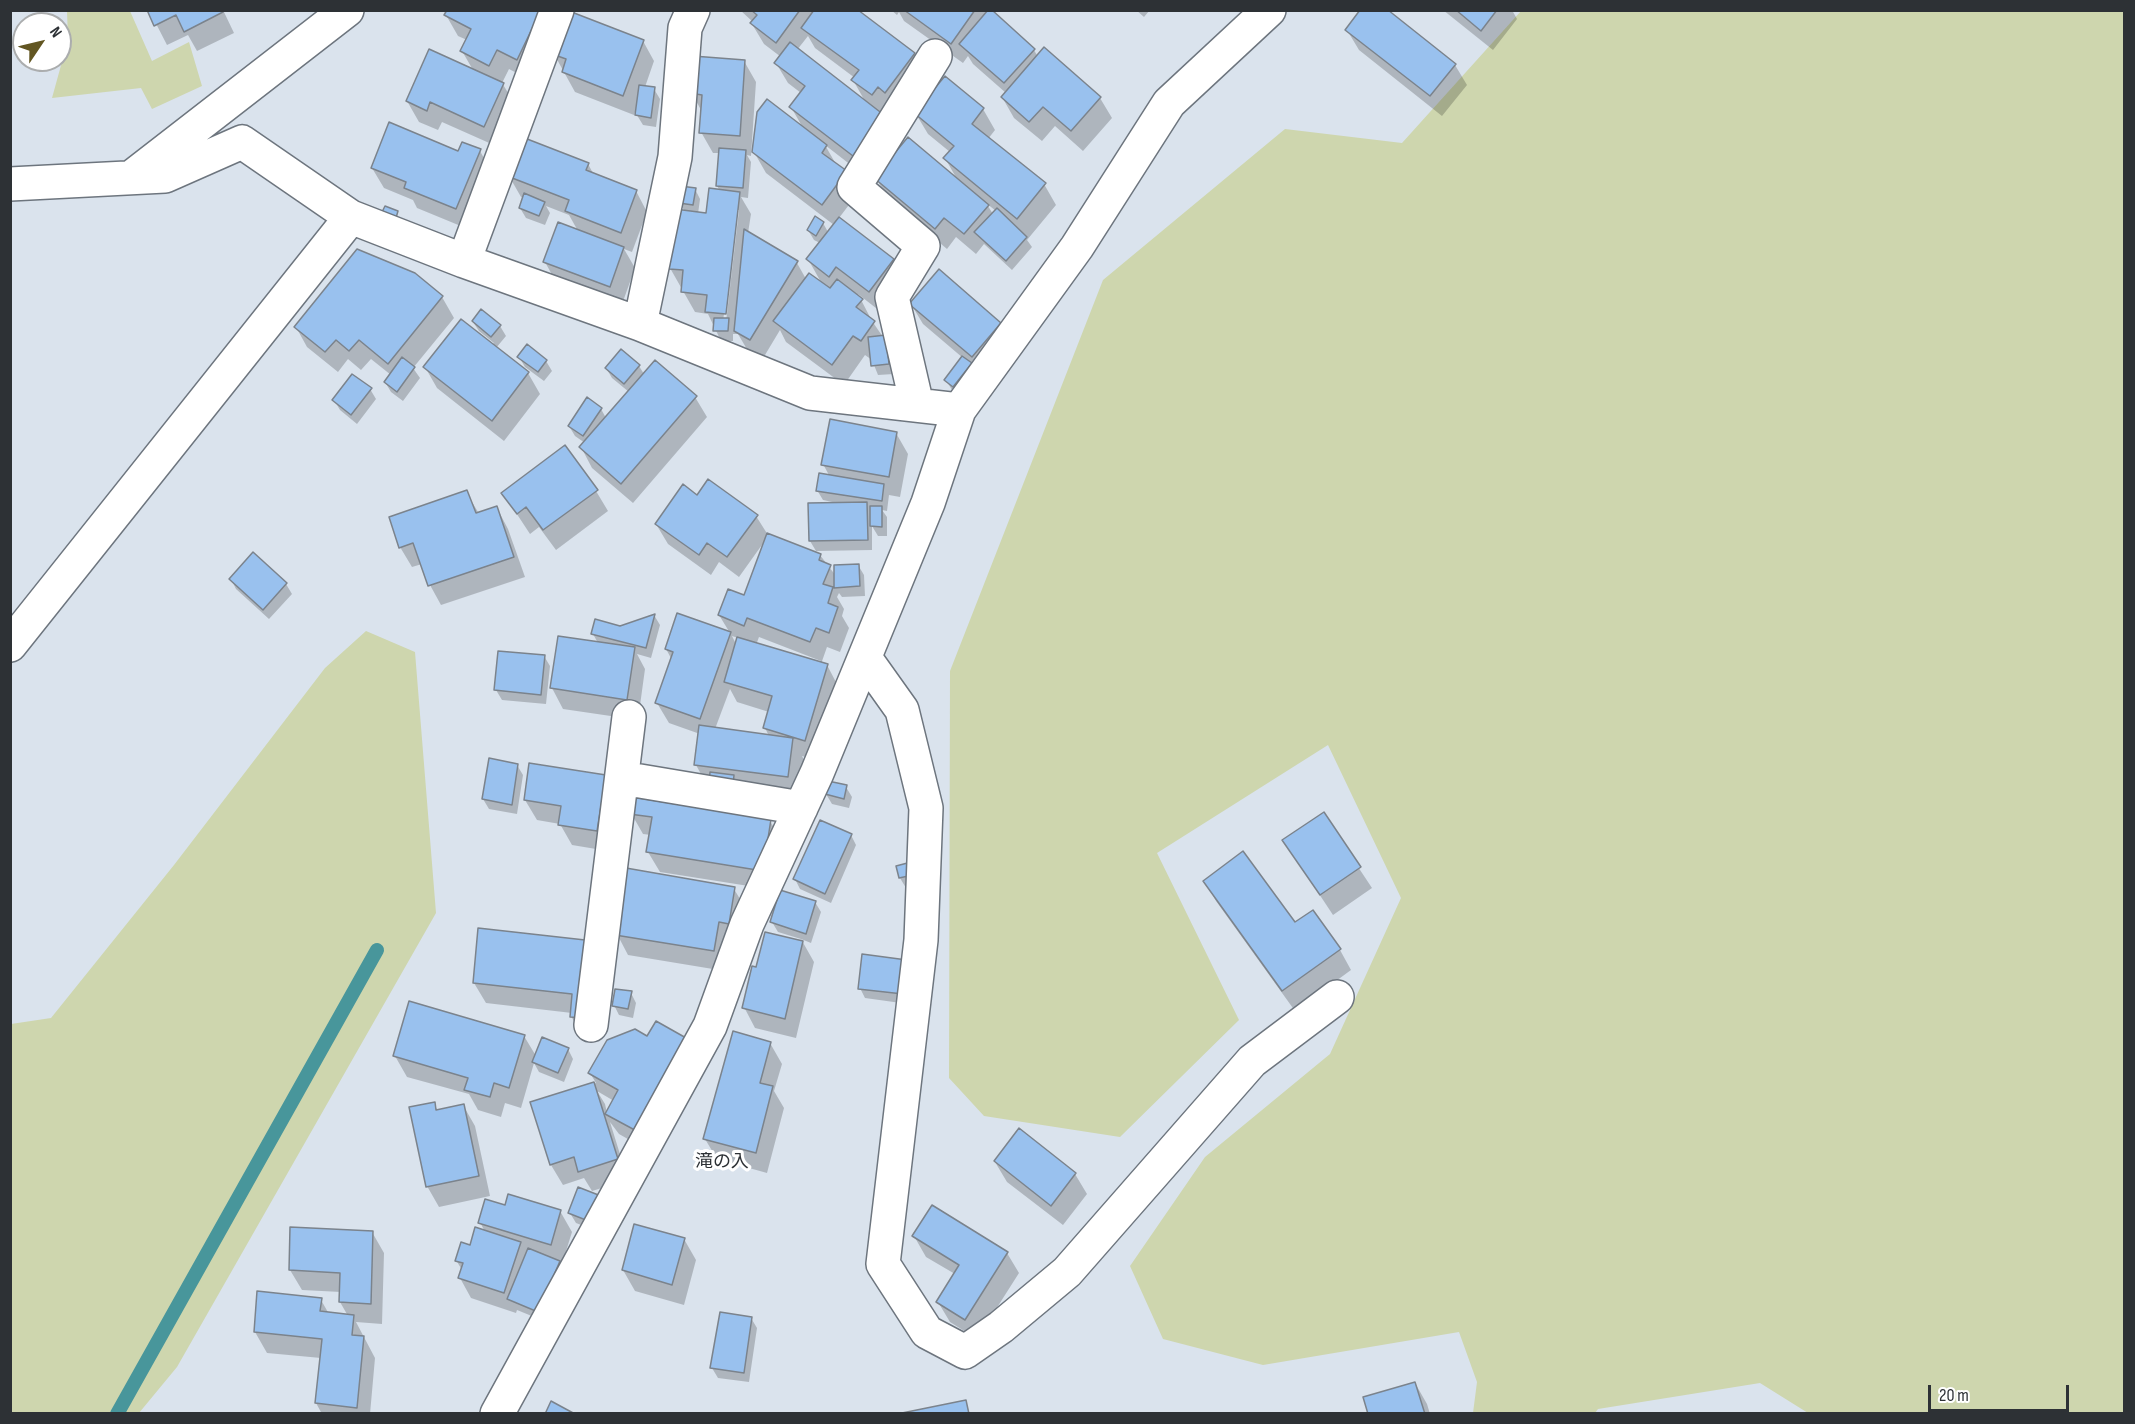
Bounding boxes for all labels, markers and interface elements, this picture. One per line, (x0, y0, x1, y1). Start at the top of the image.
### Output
north arrow (12, 12, 72, 72)
text: N (45, 24, 66, 41)
district label: 滝の入 (695, 1151, 749, 1173)
scale bar (1931, 1373, 2072, 1411)
text: 20 m (1939, 1385, 1969, 1406)

